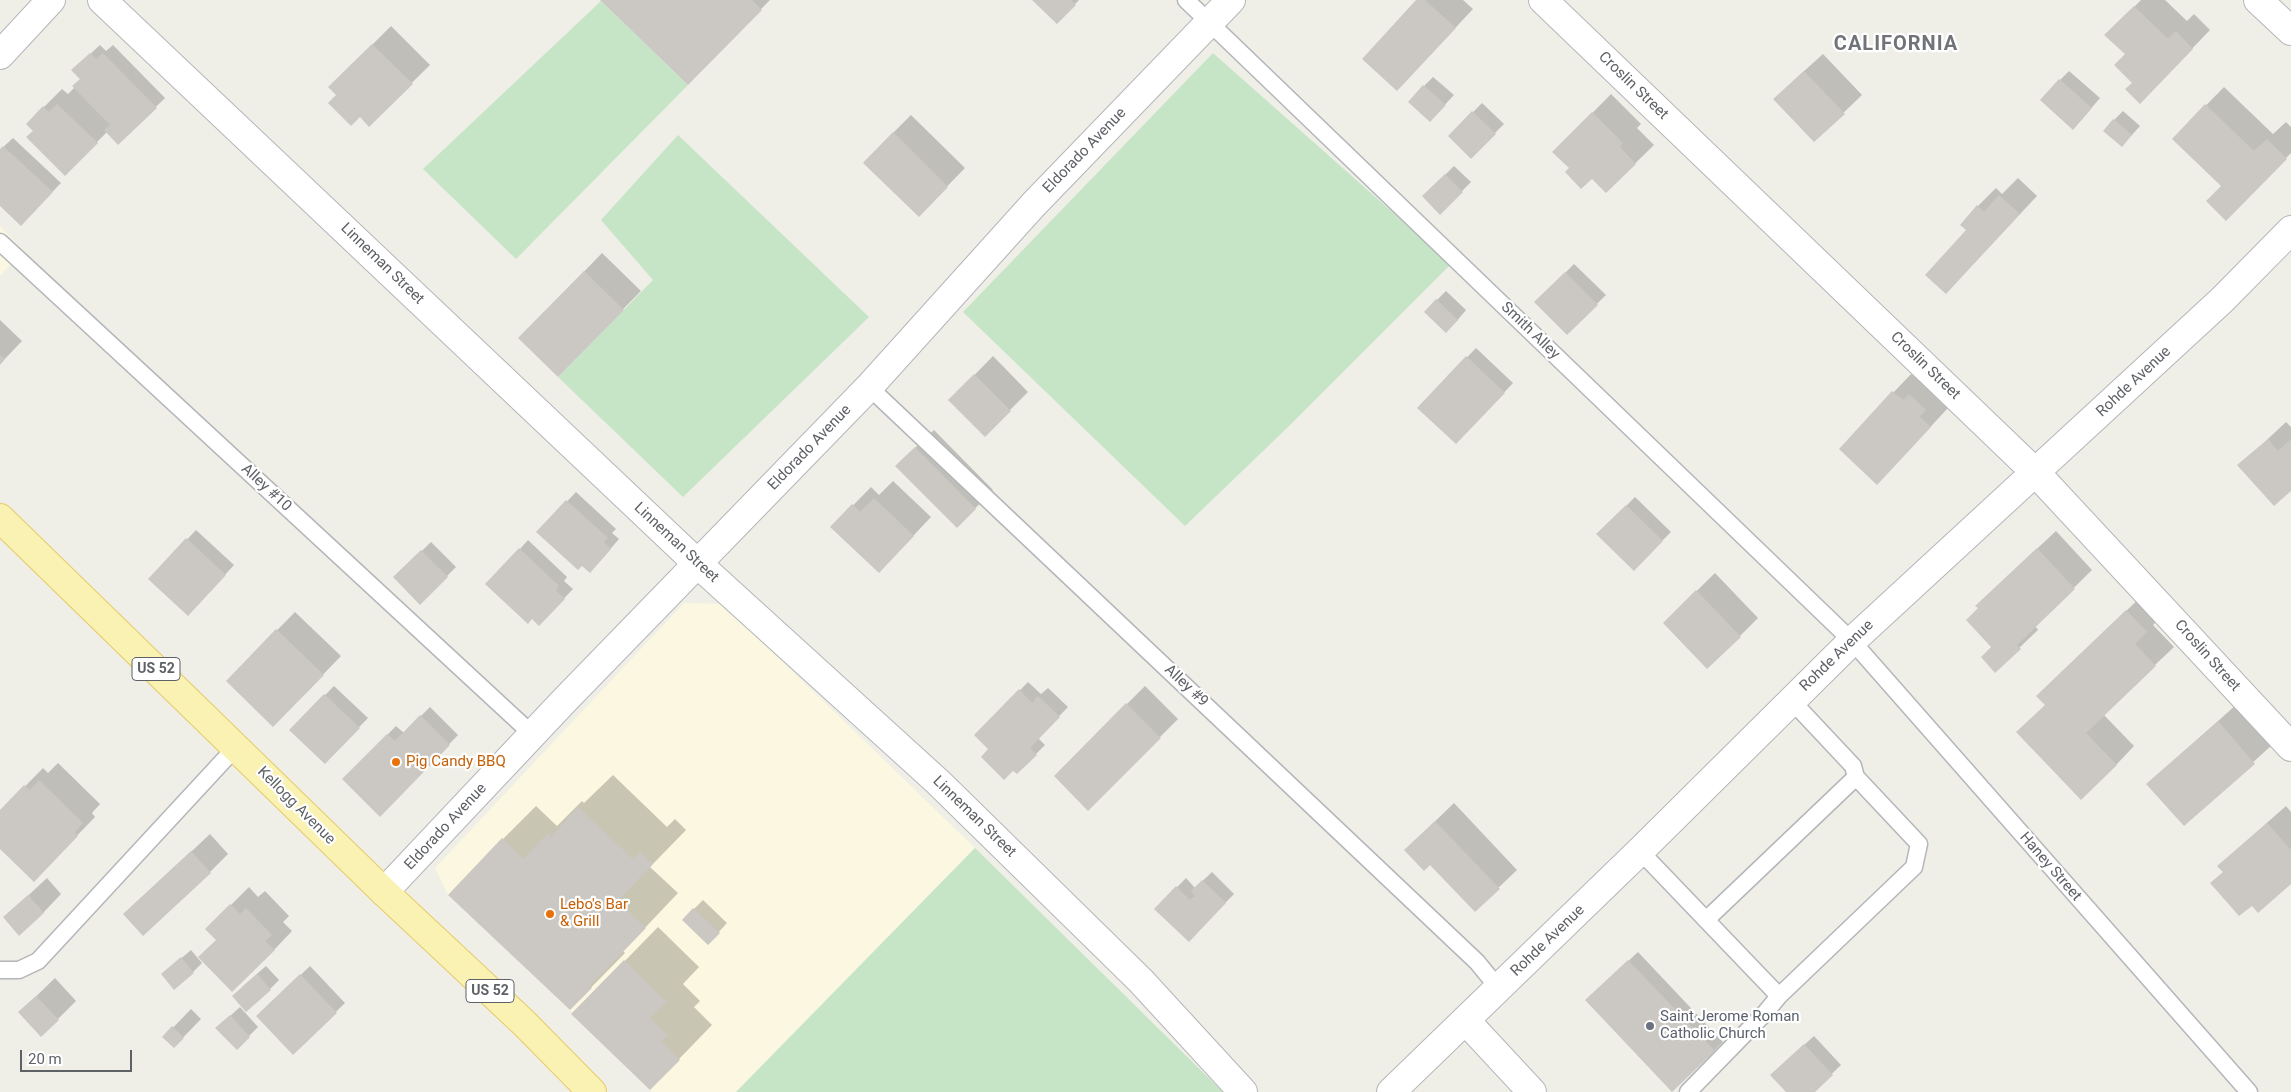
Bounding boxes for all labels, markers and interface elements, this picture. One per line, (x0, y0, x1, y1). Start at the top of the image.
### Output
district label: CALIFORNIA (1833, 33, 1959, 57)
street label: Croslin Street (1594, 48, 1672, 124)
street label: Eldorado Avenue (1040, 104, 1130, 198)
street label: Linneman Street (336, 220, 428, 308)
street label: Smith Alley (1497, 299, 1563, 363)
street label: Croslin Street (1886, 328, 1964, 404)
street label: Rohde Avenue (2093, 343, 2175, 421)
street label: Eldorado Avenue (765, 401, 855, 495)
street label: Alley #10 (237, 460, 295, 516)
street label: Linneman Street (630, 499, 722, 587)
street label: Rohde Avenue (1796, 616, 1878, 696)
street label: Croslin Street (2170, 617, 2244, 695)
road number: US 52 (132, 658, 180, 681)
street label: Alley #9 (1160, 661, 1212, 711)
place label: Pig Candy BBQ (406, 753, 506, 771)
marker: Pig Candy BBQ (390, 756, 402, 768)
street label: Kellogg Avenue (253, 763, 339, 849)
street label: Linneman Street (928, 773, 1020, 861)
street label: Eldorado Avenue (401, 780, 491, 874)
street label: Haney Street (2015, 829, 2085, 905)
place label: Lebo's Bar & Grill (560, 896, 628, 931)
street label: Rohde Avenue (1507, 901, 1589, 981)
marker: Lebo's Bar & Grill (544, 908, 556, 920)
road number: US 52 (466, 979, 514, 1002)
place label: Saint Jerome Roman Catholic Church (1660, 1008, 1800, 1043)
marker: Saint Jerome Roman Catholic Church (1644, 1020, 1656, 1032)
scale bar (22, 1040, 135, 1072)
text: 20 m (28, 1050, 62, 1068)

